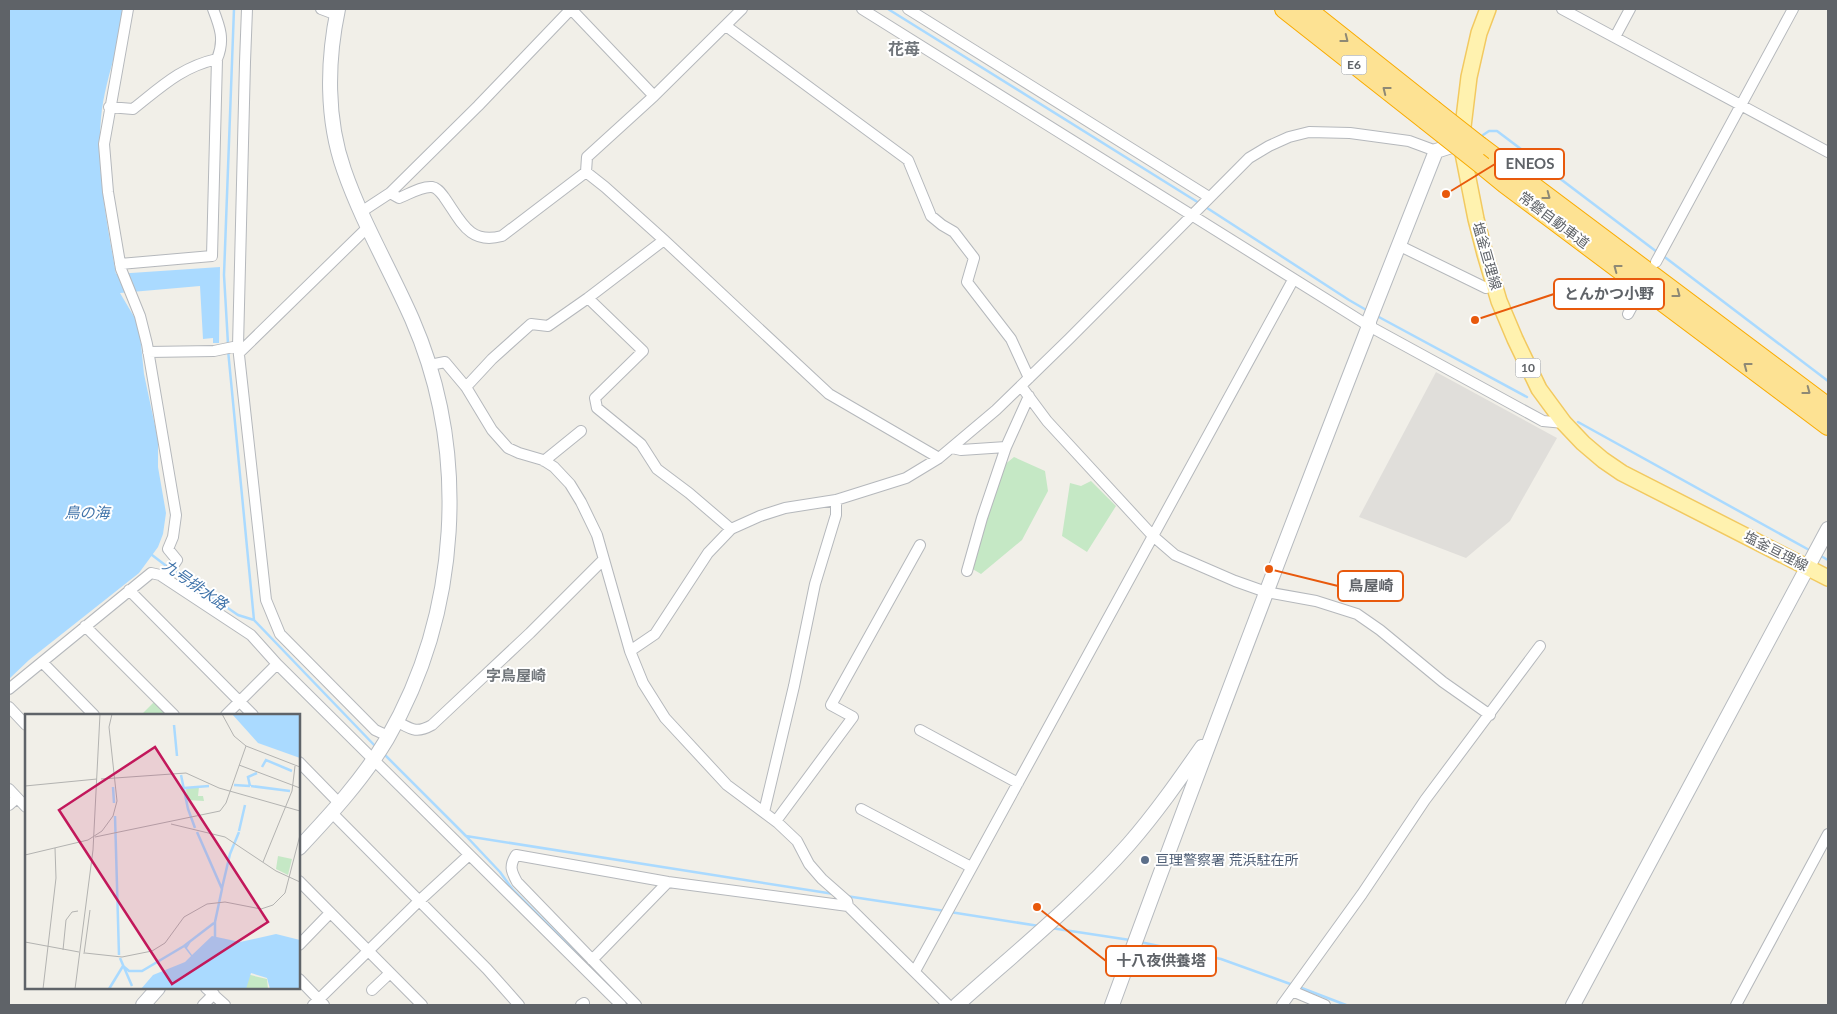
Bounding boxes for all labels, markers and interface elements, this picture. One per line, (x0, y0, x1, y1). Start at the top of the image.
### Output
one-way arrow (1339, 34, 1348, 42)
district label: 花苺 (888, 39, 920, 58)
road number: E6 (1342, 56, 1366, 74)
one-way arrow (1382, 87, 1392, 96)
callout: ENEOS (1495, 149, 1564, 179)
text: ENEOS (1506, 154, 1554, 172)
street label: 常磐自動車道 (1516, 188, 1593, 252)
one-way arrow (1541, 190, 1551, 199)
street label: 塩釜亘理線 (1470, 220, 1505, 292)
one-way arrow (1613, 265, 1623, 274)
callout: とんかつ小野 (1554, 279, 1664, 309)
text: とんかつ小野 (1564, 284, 1654, 302)
one-way arrow (1671, 288, 1680, 296)
road number: 10 (1516, 358, 1540, 378)
one-way arrow (1744, 363, 1753, 371)
one-way arrow (1801, 385, 1811, 394)
water label: 鳥の海 (64, 503, 111, 521)
street label: 塩釜亘理線 (1741, 527, 1811, 574)
water label: 九号排水路 (160, 555, 233, 614)
callout: 鳥屋崎 (1338, 571, 1403, 601)
text: 鳥屋崎 (1348, 576, 1394, 594)
district label: 字鳥屋崎 (486, 666, 546, 684)
inset map (25, 714, 300, 989)
place label: 亘理警察署 荒浜駐在所 (1155, 851, 1299, 868)
marker: 亘理警察署 荒浜駐在所 (1139, 854, 1151, 866)
callout: 十八夜供養塔 (1106, 946, 1216, 976)
text: 十八夜供養塔 (1116, 951, 1206, 969)

